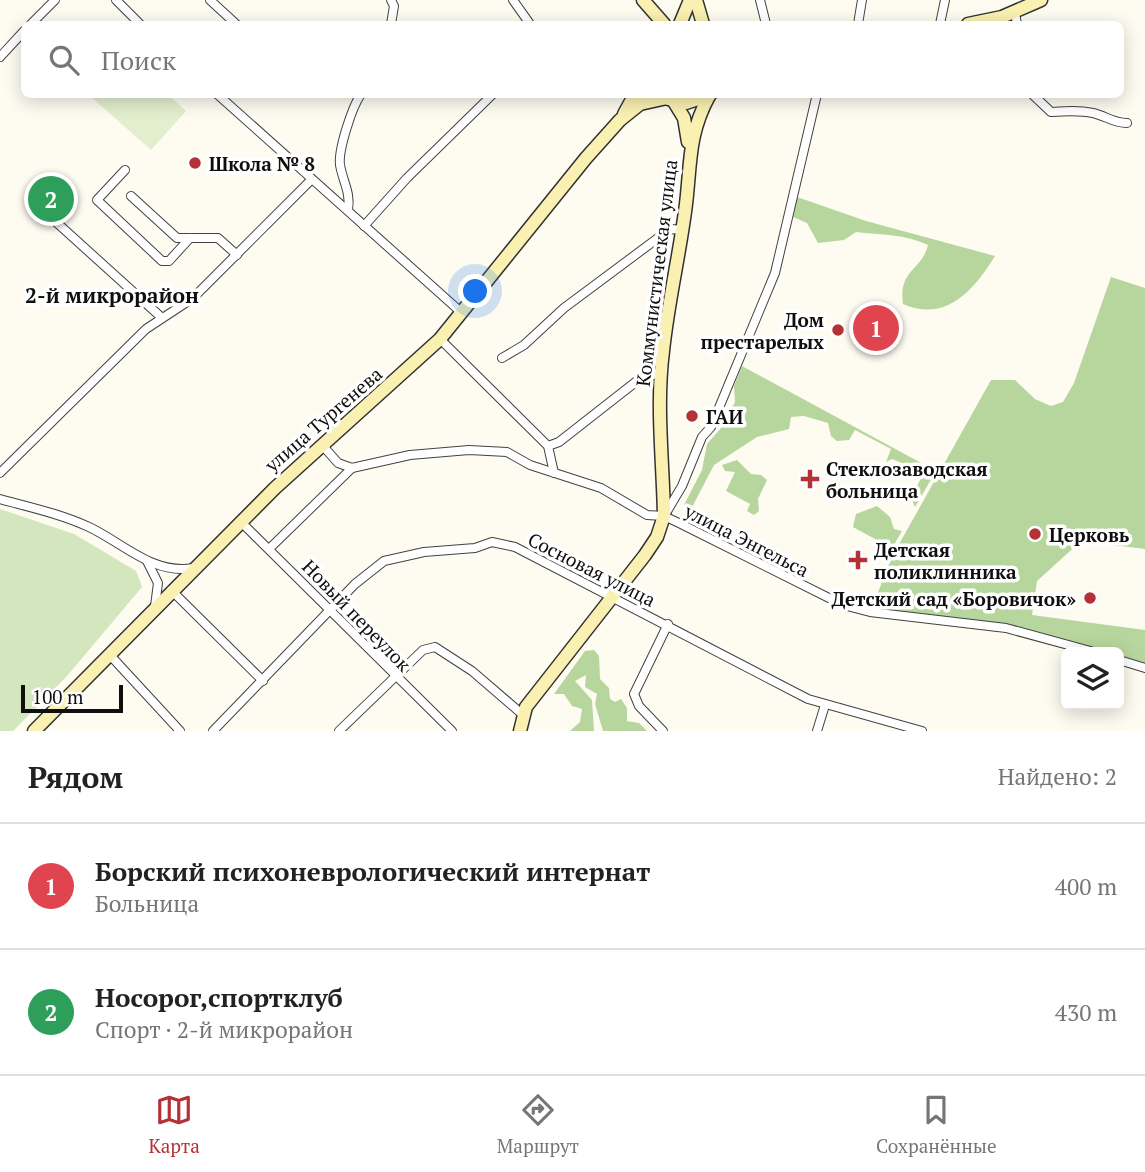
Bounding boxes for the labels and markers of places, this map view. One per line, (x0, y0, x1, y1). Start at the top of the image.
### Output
place label: Школа № 8 (209, 151, 315, 176)
marker: Школа № 8 (187, 155, 203, 171)
pin: 2 (28, 173, 74, 225)
pin: 1 (853, 302, 899, 354)
place label: Дом престарелых (701, 307, 824, 354)
marker: Дом престарелых (830, 322, 846, 338)
place label: ГАИ (706, 404, 744, 429)
marker: ГАИ (684, 408, 700, 424)
place label: Стеклозаводская больница (826, 456, 988, 503)
marker: Стеклозаводская больница (800, 469, 820, 489)
place label: Церковь (1049, 522, 1130, 547)
marker: Церковь (1027, 526, 1043, 542)
place label: Детская поликлинника (874, 537, 1017, 584)
marker: Детская поликлинника (848, 550, 868, 570)
place label: Детский сад «Боровичок» (832, 586, 1076, 611)
marker: Детский сад «Боровичок» (1082, 590, 1098, 606)

